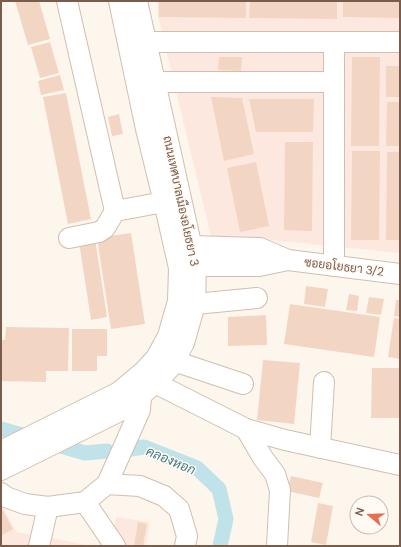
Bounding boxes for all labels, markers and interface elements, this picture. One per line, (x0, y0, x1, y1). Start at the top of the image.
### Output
street label: ถนนเทศบาลเมืองอโยธยา 3 (159, 134, 203, 268)
street label: ซอยอโยธยา 3/2 (303, 254, 385, 280)
water label: คลองหอก (143, 442, 198, 479)
north arrow (349, 495, 389, 535)
text: N (352, 506, 367, 518)

